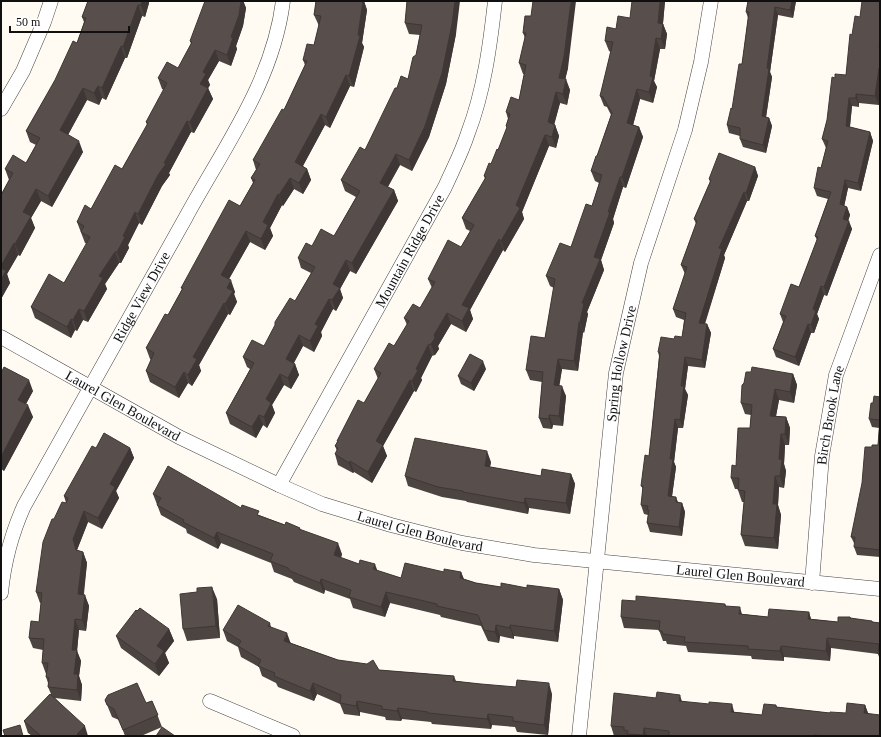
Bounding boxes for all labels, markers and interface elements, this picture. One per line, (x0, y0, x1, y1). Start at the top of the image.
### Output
scale bar (10, 8, 129, 34)
text: 50 m (16, 15, 41, 29)
street label: Mountain Ridge Drive (372, 192, 447, 310)
street label: Ridge View Drive (110, 249, 173, 345)
street label: Spring Hollow Drive (604, 304, 639, 423)
street label: Birch Brook Lane (814, 363, 846, 466)
street label: Laurel Glen Boulevard (63, 367, 183, 444)
street label: Laurel Glen Boulevard (356, 508, 484, 554)
street label: Laurel Glen Boulevard (676, 562, 806, 589)

